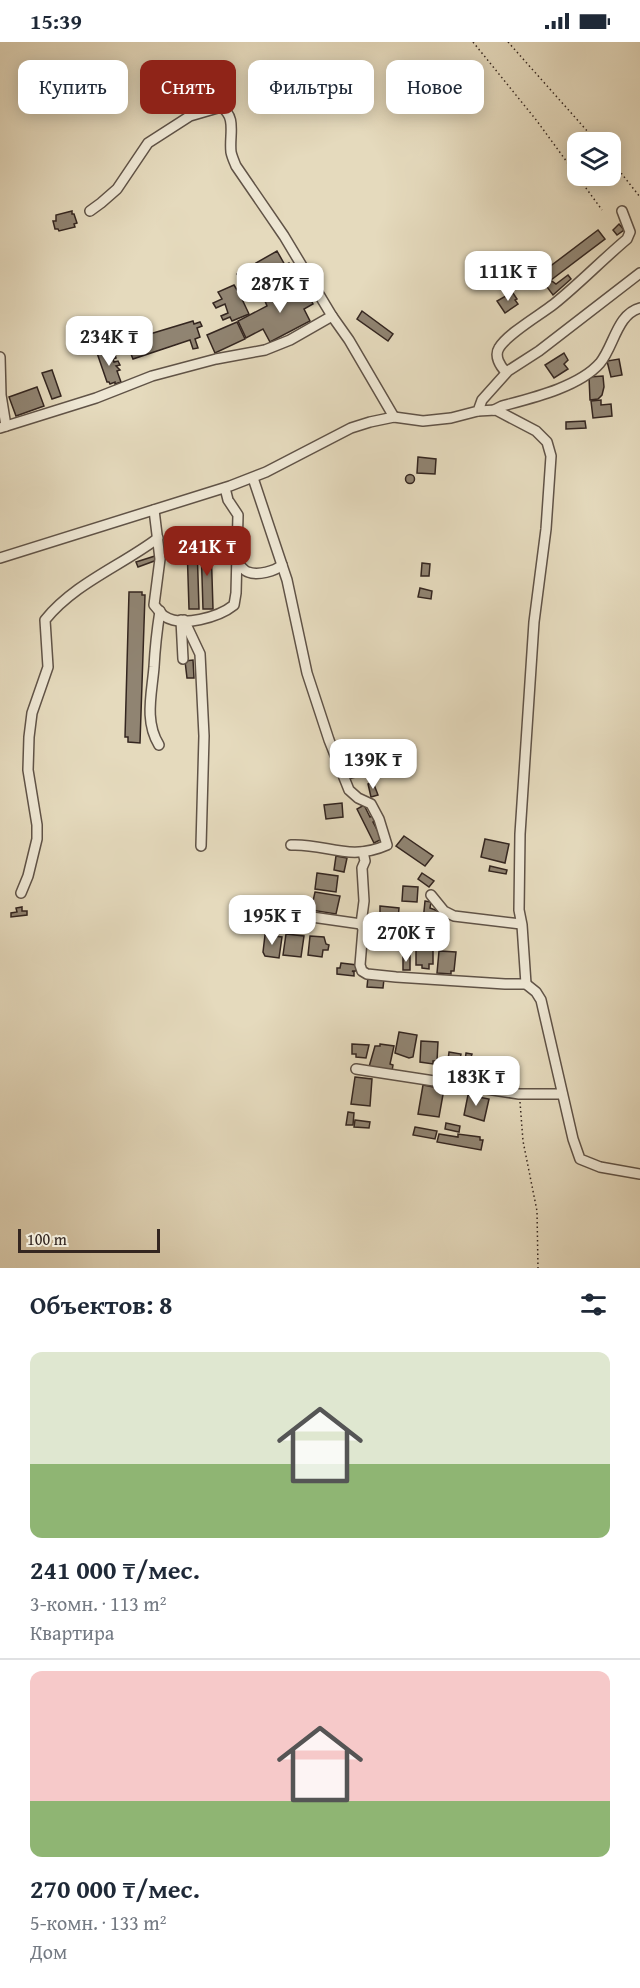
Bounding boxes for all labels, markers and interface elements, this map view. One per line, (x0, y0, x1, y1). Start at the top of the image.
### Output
text: 15:39 (30, 5, 82, 37)
chip: Купить (18, 60, 128, 114)
chip: Снять (140, 60, 236, 114)
chip: Фильтры (248, 60, 374, 114)
chip: Новое (386, 60, 484, 114)
map controls (567, 132, 621, 186)
button: layers (567, 132, 621, 186)
pin: 111K ₸ (459, 251, 557, 302)
text: 111K ₸ (479, 256, 537, 285)
pin: 287K ₸ (231, 263, 329, 314)
text: 287K ₸ (251, 268, 309, 297)
pin: 234K ₸ (60, 316, 158, 367)
text: 234K ₸ (80, 321, 138, 350)
pin: 241K ₸ (158, 526, 256, 577)
text: 241K ₸ (178, 531, 236, 560)
pin: 139K ₸ (324, 739, 422, 790)
text: 139K ₸ (344, 744, 402, 773)
pin: 195K ₸ (223, 895, 321, 946)
text: 195K ₸ (243, 900, 301, 929)
pin: 270K ₸ (357, 912, 455, 963)
text: 270K ₸ (377, 917, 435, 946)
pin: 183K ₸ (427, 1056, 525, 1107)
text: 183K ₸ (447, 1061, 505, 1090)
scale bar (18, 1226, 160, 1254)
text: 100 m (27, 1227, 67, 1251)
text: Объектов: 8 (30, 1285, 173, 1324)
icon: filters (577, 1288, 610, 1321)
icon: home (266, 1391, 374, 1499)
text: 241 000 ₸/мес. (30, 1550, 200, 1589)
text: 3-комн. · 113 m² (30, 1589, 166, 1618)
text: Квартира (30, 1618, 114, 1647)
icon: home (266, 1710, 374, 1818)
text: 270 000 ₸/мес. (30, 1869, 200, 1908)
text: 5-комн. · 133 m² (30, 1908, 166, 1937)
text: Дом (30, 1937, 67, 1966)

